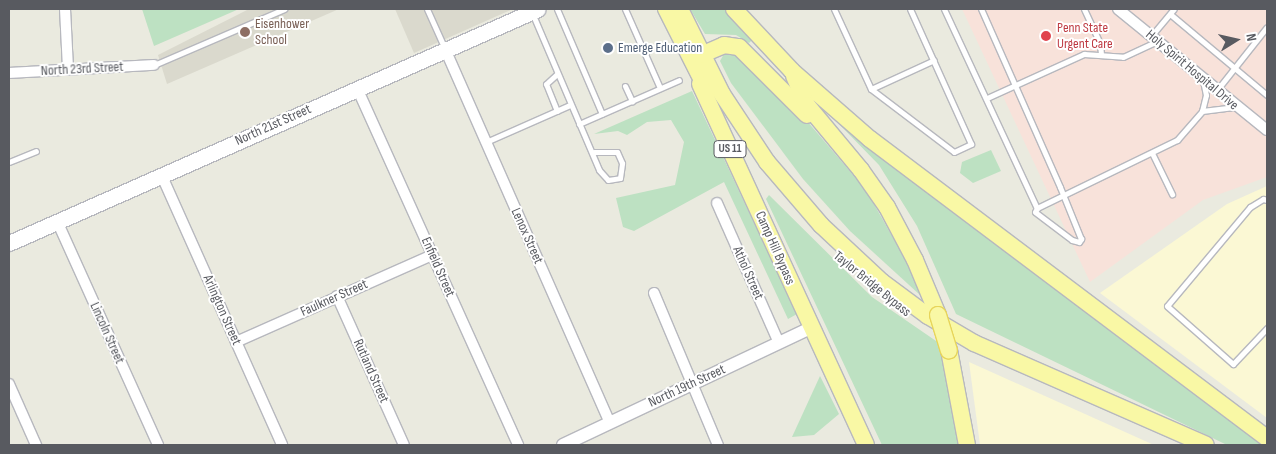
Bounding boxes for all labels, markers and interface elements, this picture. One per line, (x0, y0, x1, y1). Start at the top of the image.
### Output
north arrow (1211, 15, 1261, 65)
place label: Eisenhower School (255, 16, 309, 48)
place label: Penn State Urgent Care (1057, 20, 1113, 52)
marker: Eisenhower School (239, 26, 251, 38)
street label: Holy Spirit Hospital Drive (1142, 26, 1242, 114)
marker: Penn State Urgent Care (1039, 29, 1053, 43)
text: N (1242, 32, 1260, 42)
place label: Emerge Education (618, 40, 702, 56)
marker: Emerge Education (602, 42, 614, 54)
street label: North 23rd Street (40, 58, 124, 80)
street label: North 21st Street (232, 101, 314, 149)
road number: US 11 (712, 140, 748, 158)
street label: Lenox Street (507, 205, 547, 267)
street label: Camp Hill Bypass (751, 209, 799, 287)
street label: Enfield Street (417, 234, 459, 300)
street label: Athol Street (729, 244, 767, 302)
street label: Taylor Bridge Bypass (830, 248, 914, 320)
street label: Arlington Street (199, 272, 245, 348)
street label: Faulkner Street (298, 276, 370, 320)
street label: Lincoln Street (86, 300, 128, 366)
street label: Rutland Street (349, 336, 393, 406)
street label: North 19th Street (646, 361, 728, 411)

